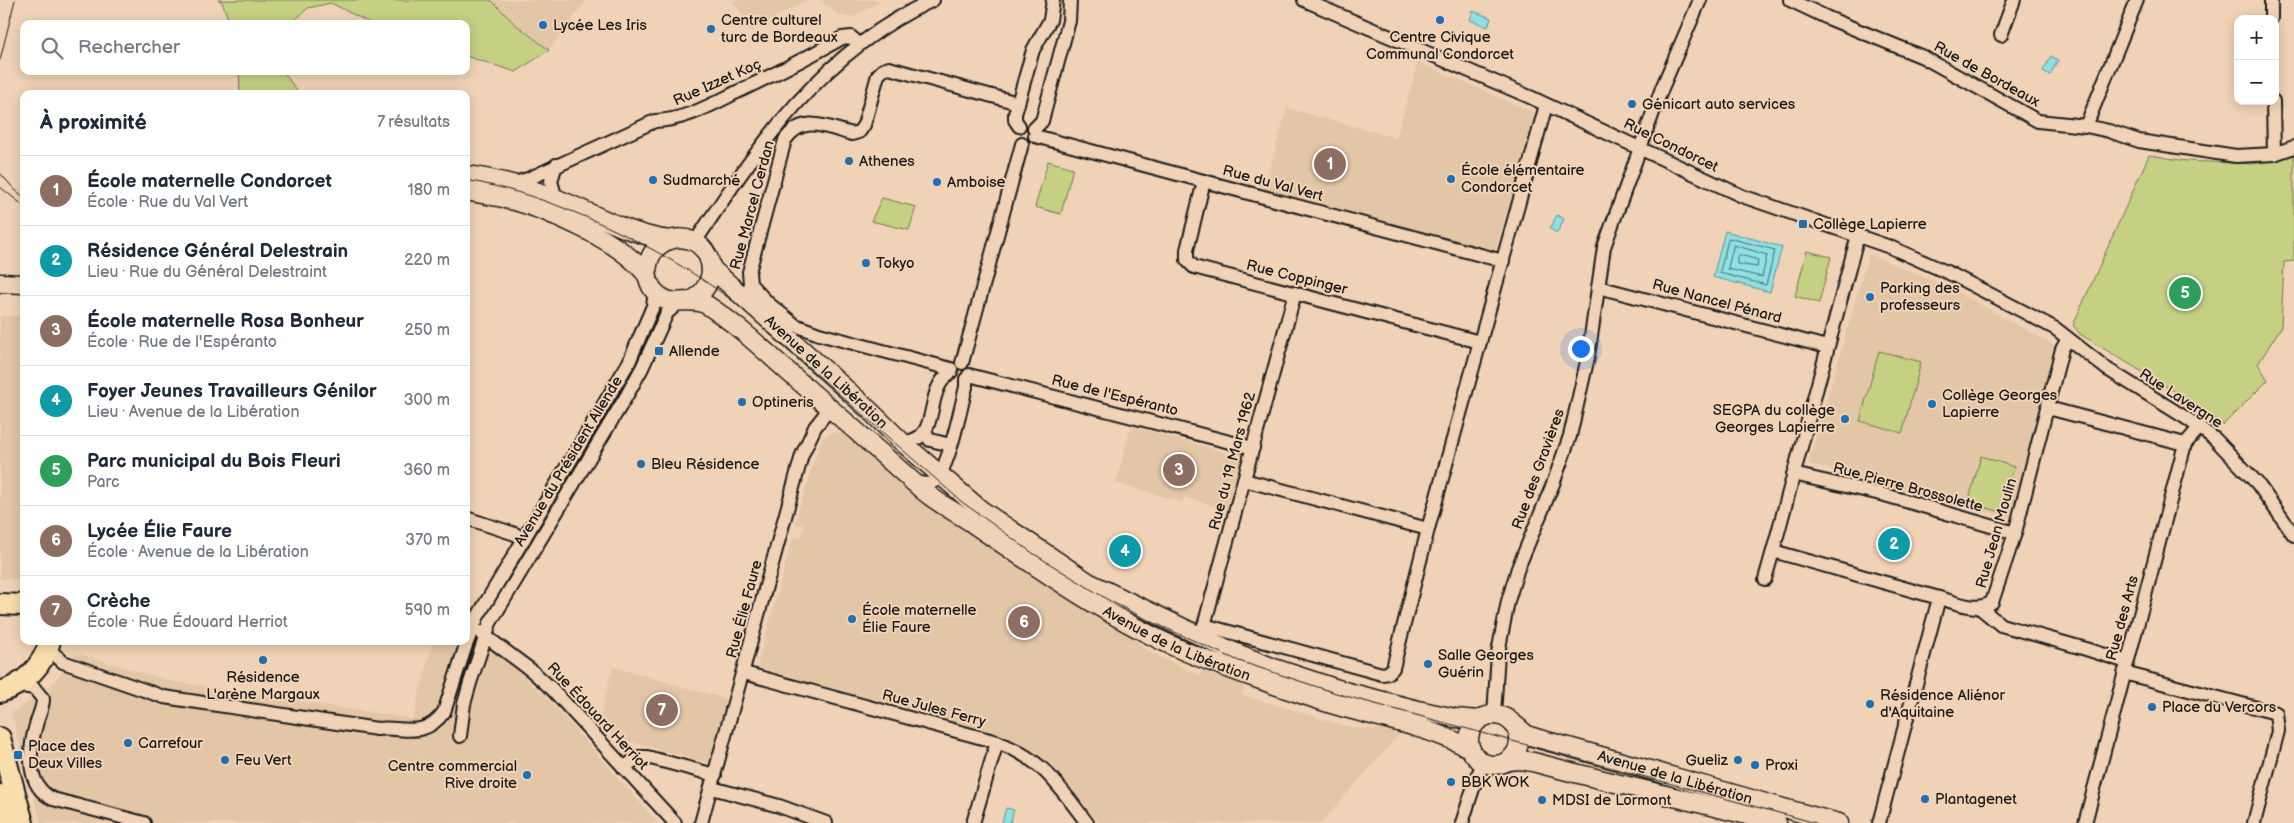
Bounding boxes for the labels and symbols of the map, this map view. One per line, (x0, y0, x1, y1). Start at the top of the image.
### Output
place label: Centre culturel turc de Bordeaux (721, 11, 838, 47)
marker: Centre Civique Communal Condorcet (1434, 14, 1446, 26)
place label: Lycée Les Iris (553, 16, 647, 35)
marker: Lycée Les Iris (537, 19, 549, 31)
marker: Centre culturel turc de Bordeaux (705, 23, 717, 35)
place label: Centre Civique Communal Condorcet (1366, 28, 1514, 64)
street label: Rue de Bordeaux (1930, 37, 2043, 112)
street label: Rue Izzet Koç (670, 55, 764, 110)
place label: Génicart auto services (1642, 95, 1796, 114)
marker: Génicart auto services (1626, 98, 1638, 110)
street label: Rue Condorcet (1620, 114, 1722, 177)
street label: Rue Marcel Cerdan (726, 138, 779, 272)
pin: 1 (1314, 145, 1346, 183)
place label: Athenes (859, 152, 915, 171)
marker: Athenes (843, 155, 855, 167)
street label: Rue du Val Vert (1221, 161, 1326, 206)
place label: École élémentaire Condorcet (1461, 161, 1585, 197)
place label: Sudmarché (663, 171, 740, 190)
place label: Amboise (947, 173, 1006, 192)
marker: École élémentaire Condorcet (1445, 173, 1457, 185)
marker: Sudmarché (647, 174, 659, 186)
marker: Amboise (931, 176, 943, 188)
place label: Collège Lapierre (1813, 215, 1927, 234)
marker: Collège Lapierre (1797, 218, 1809, 230)
place label: Tokyo (876, 254, 915, 273)
street label: Rue Coppinger (1244, 256, 1350, 299)
marker: Tokyo (860, 257, 872, 269)
pin: 5 (2169, 274, 2201, 312)
street label: Rue Nancel Pénard (1650, 275, 1784, 328)
place label: Parking des professeurs (1880, 279, 1961, 315)
marker: Parking des professeurs (1864, 291, 1876, 303)
street label: Avenue de la Libération (760, 311, 892, 433)
your location (1568, 336, 1594, 362)
place label: Allende (669, 342, 720, 361)
marker: Allende (653, 345, 665, 357)
street label: Rue Lavergne (2135, 364, 2226, 433)
street label: Rue de l'Espéranto (1050, 371, 1180, 420)
street label: Avenue du Président Allende (510, 373, 627, 550)
place label: Collège Georges Lapierre (1942, 386, 2058, 422)
street label: Rue du 19 Mars 1962 (1205, 390, 1260, 532)
place label: Optineris (752, 393, 814, 412)
marker: Optineris (736, 396, 748, 408)
marker: Collège Georges Lapierre (1926, 398, 1938, 410)
place label: SEGPA du collège Georges Lapierre (1713, 401, 1835, 437)
street label: Rue des Gravières (1508, 406, 1569, 532)
marker: SEGPA du collège Georges Lapierre (1839, 413, 1851, 425)
pin: 3 (1163, 451, 1195, 489)
place label: Bleu Résidence (651, 455, 759, 474)
marker: Bleu Résidence (635, 458, 647, 470)
street label: Rue Pierre Brossolette (1831, 458, 1985, 517)
street label: Rue Jean Moulin (1972, 476, 2021, 590)
pin: 2 (1878, 525, 1910, 563)
pin: 4 (1109, 532, 1141, 570)
street label: Rue Élie Faure (722, 558, 767, 660)
street label: Rue des Arts (2102, 573, 2143, 663)
place label: École maternelle Élie Faure (862, 601, 977, 637)
street label: Avenue de la Libération (1099, 602, 1253, 686)
pin: 6 (1008, 603, 1040, 641)
marker: École maternelle Élie Faure (846, 613, 858, 625)
place label: Salle Georges Guérin (1438, 646, 1534, 682)
marker: Résidence L'arène Margaux (257, 654, 269, 666)
marker: Salle Georges Guérin (1422, 658, 1434, 670)
street label: Rue Édouard Herriot (543, 659, 653, 774)
place label: Résidence L'arène Margaux (206, 668, 320, 704)
street label: Rue Jules Ferry (880, 686, 988, 732)
place label: Résidence Aliénor d'Aquitaine (1880, 686, 2006, 722)
pin: 7 (646, 691, 678, 729)
marker: Résidence Aliénor d'Aquitaine (1864, 698, 1876, 710)
place label: Place du Vercors (2162, 698, 2277, 717)
marker: Place du Vercors (2146, 701, 2158, 713)
place label: Carrefour (138, 734, 203, 753)
place label: Place des Deux Villes (28, 737, 103, 773)
marker: Carrefour (122, 737, 134, 749)
street label: Avenue de la Libération (1595, 747, 1755, 809)
marker: Place des Deux Villes (12, 749, 24, 761)
place label: Feu Vert (235, 751, 292, 770)
place label: Gueliz (1685, 751, 1729, 770)
marker: Feu Vert (219, 754, 231, 766)
marker: Gueliz (1732, 754, 1744, 766)
place label: Proxi (1765, 756, 1798, 775)
place label: Centre commercial Rive droite (388, 757, 517, 793)
marker: Proxi (1749, 759, 1761, 771)
marker: Centre commercial Rive droite (521, 769, 533, 781)
place label: BBK WOK (1461, 773, 1529, 792)
marker: BBK WOK (1445, 776, 1457, 788)
place label: Plantagenet (1935, 790, 2017, 809)
place label: MDSI de Lormont (1552, 791, 1672, 810)
marker: Plantagenet (1919, 793, 1931, 805)
marker: MDSI de Lormont (1536, 794, 1548, 806)

